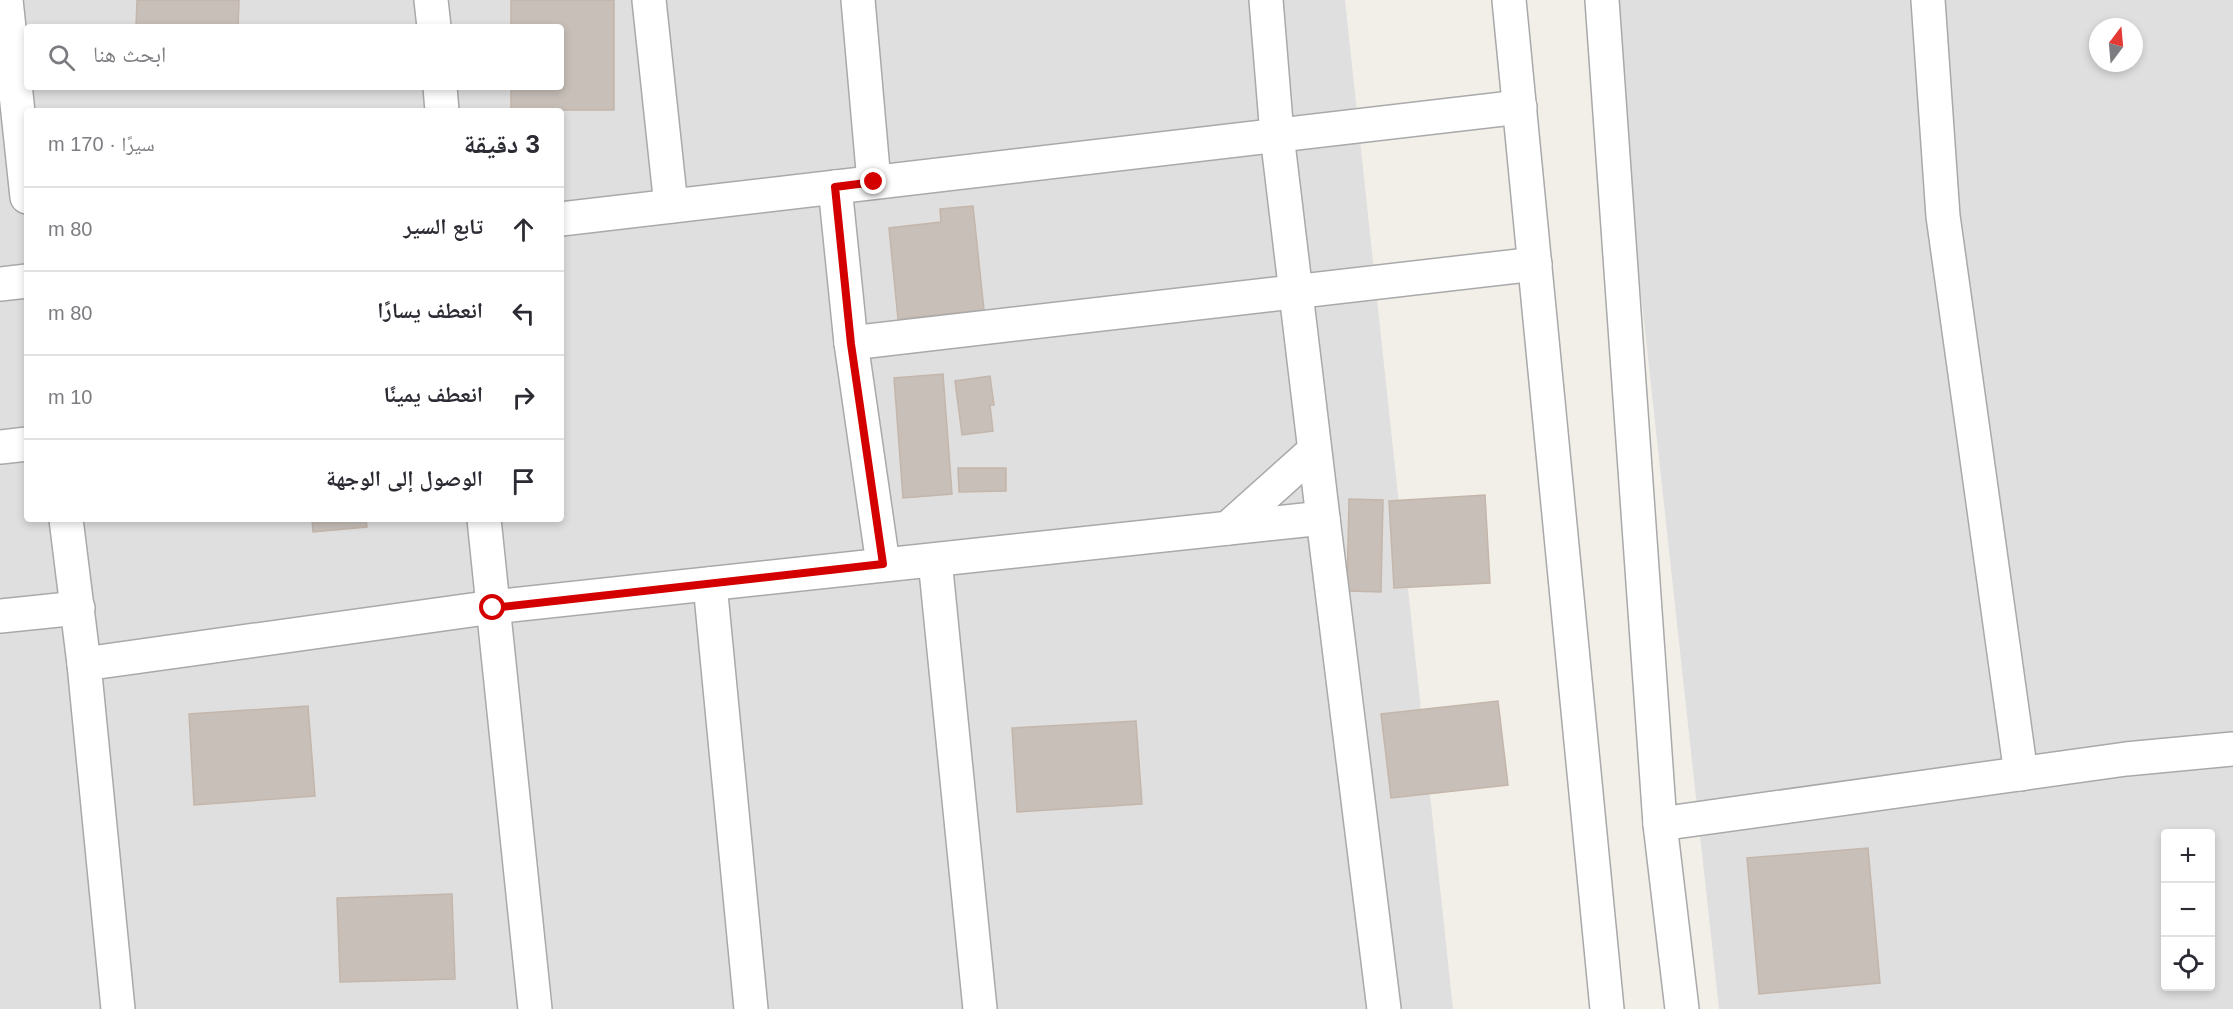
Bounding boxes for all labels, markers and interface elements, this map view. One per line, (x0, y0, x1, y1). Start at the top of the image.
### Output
north arrow (2089, 18, 2143, 72)
search box (24, 24, 564, 90)
icon: search (45, 41, 78, 74)
text: ابحث هنا (93, 42, 166, 67)
text: 3 دقيقة (464, 129, 540, 159)
text: سيرًا · 170 m (48, 133, 155, 155)
route end (860, 168, 886, 194)
icon: ahead (507, 213, 540, 246)
text: تابع السير (403, 214, 483, 239)
text: 80 m (48, 218, 92, 240)
icon: left (507, 297, 540, 330)
text: انعطف يسارًا (377, 298, 483, 323)
text: 80 m (48, 302, 92, 324)
icon: right (507, 381, 540, 414)
text: انعطف يمينًا (384, 382, 483, 407)
text: 10 m (48, 386, 92, 408)
icon: arrive (507, 465, 540, 498)
text: الوصول إلى الوجهة (326, 466, 483, 491)
route start (479, 594, 505, 620)
map controls (2161, 829, 2215, 991)
button: + (2161, 829, 2215, 883)
button: − (2161, 883, 2215, 937)
button: locate (2161, 937, 2215, 991)

